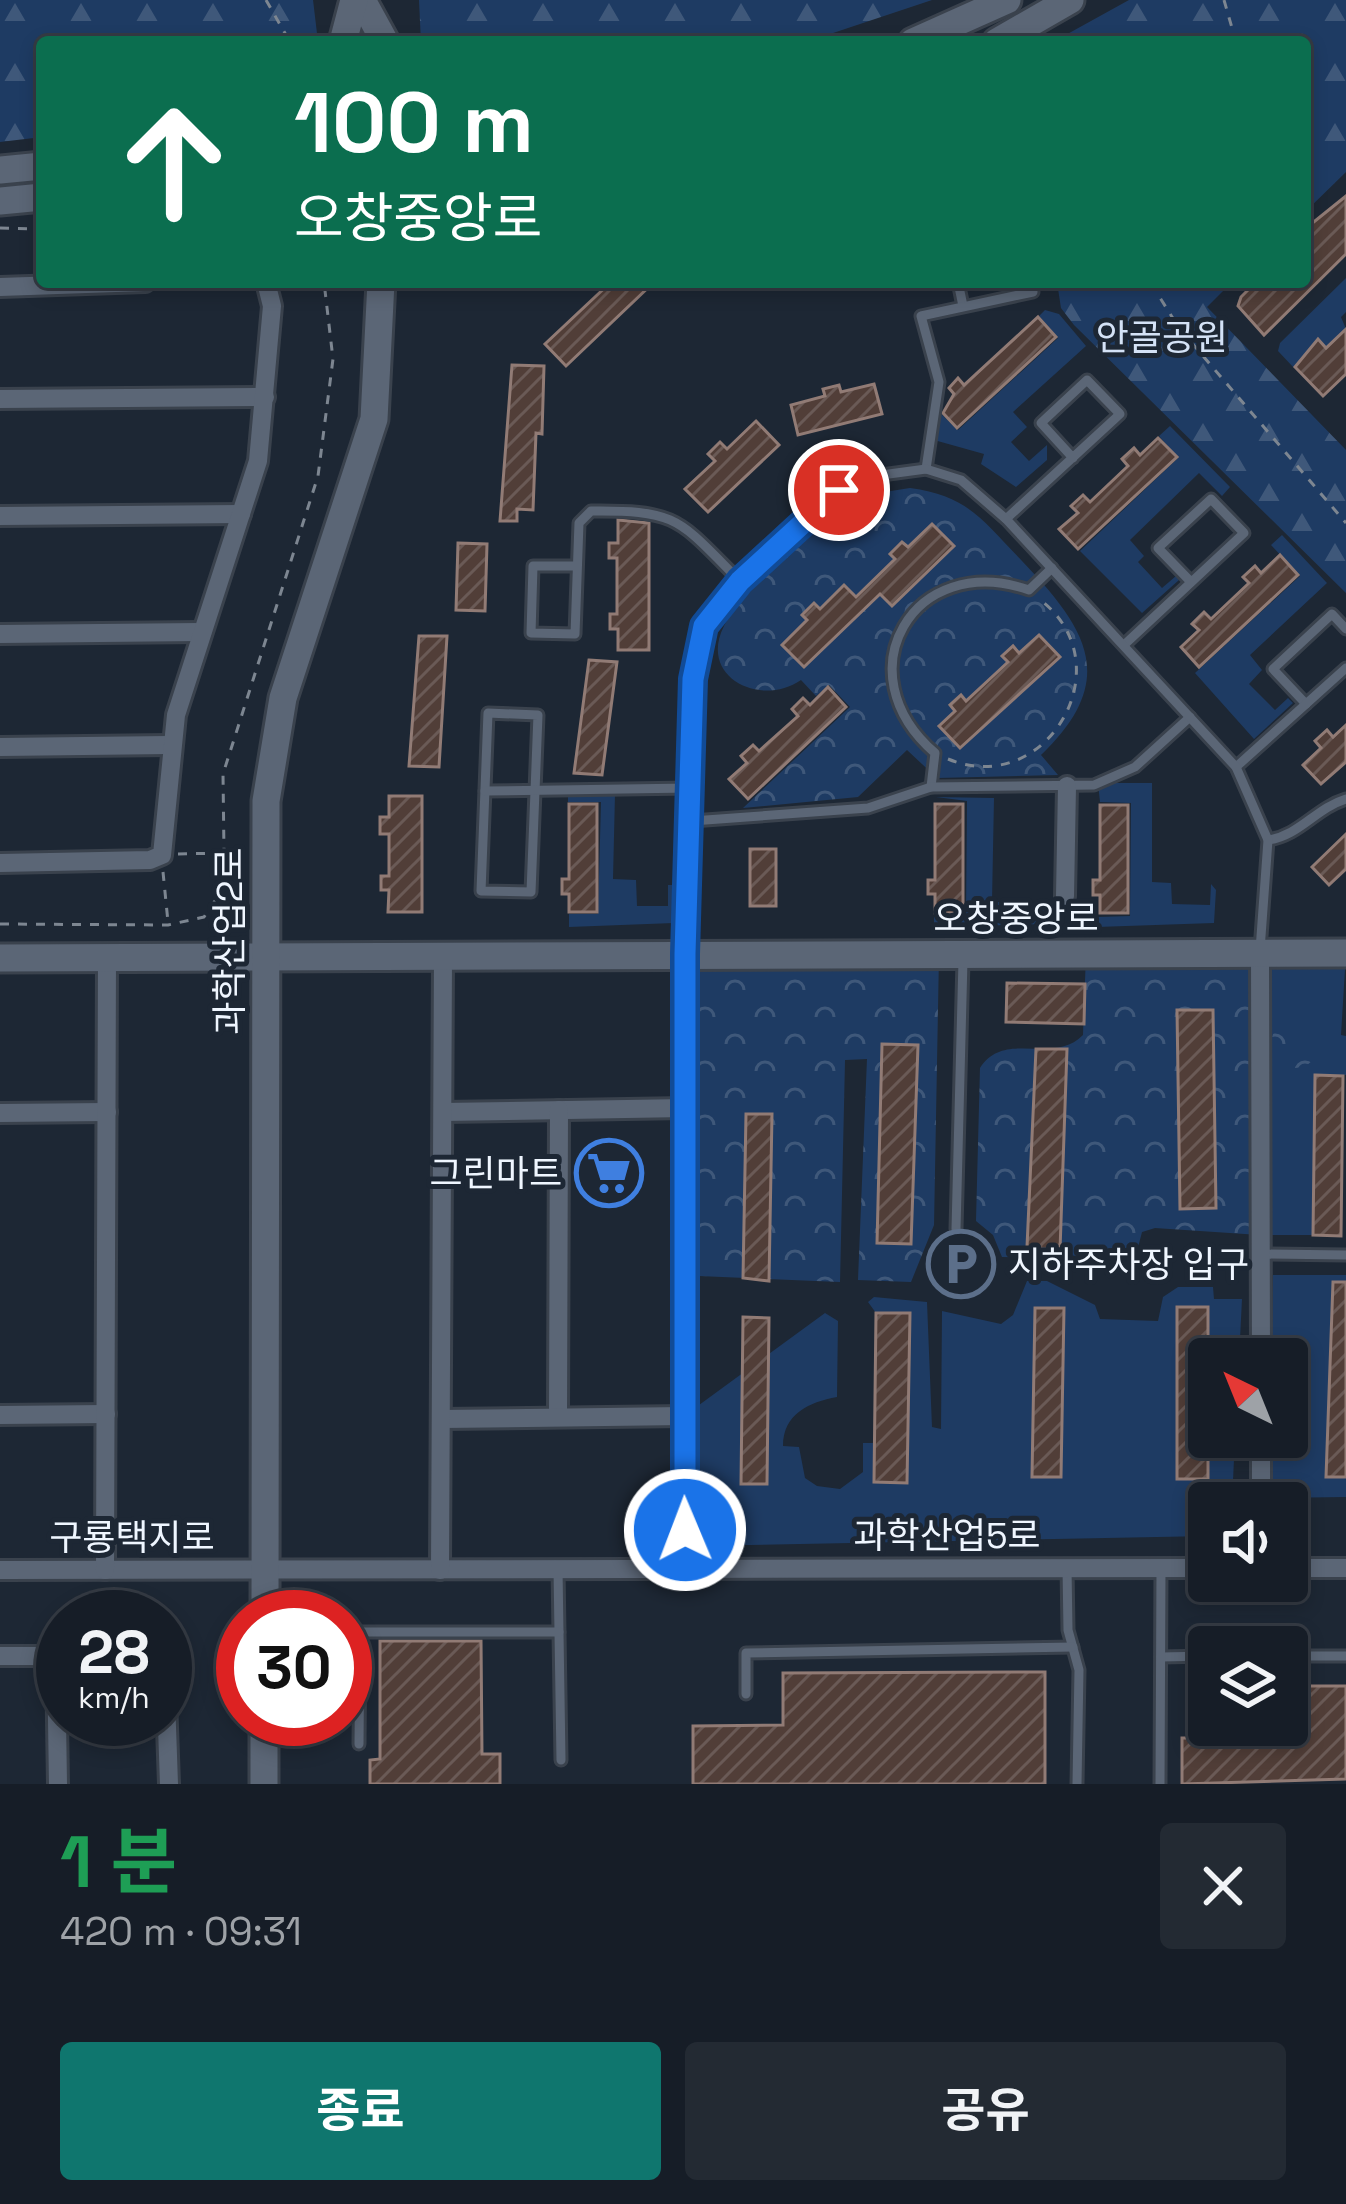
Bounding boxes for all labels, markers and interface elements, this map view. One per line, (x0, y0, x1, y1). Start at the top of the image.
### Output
text: 100 m (294, 69, 534, 177)
icon: ahead (96, 84, 252, 240)
text: 오창중앙로 (294, 184, 542, 253)
park label: 안골공원 (1096, 315, 1228, 361)
pin (788, 439, 890, 541)
icon: arrive (806, 457, 872, 523)
street label: 과학산업2로 (207, 847, 253, 1035)
street label: 오창중앙로 (933, 896, 1099, 942)
supermarket icon: 그린마트 (574, 1138, 644, 1208)
place label: 그린마트 (430, 1151, 562, 1197)
parking icon: 지하주차장 입구 (926, 1229, 996, 1299)
place label: 지하주차장 입구 (1008, 1242, 1249, 1288)
north arrow (1188, 1338, 1308, 1458)
map controls (1188, 1338, 1308, 1746)
position arrow (622, 1467, 748, 1593)
button: sound (1188, 1482, 1308, 1602)
street label: 과학산업5로 (853, 1513, 1041, 1559)
street label: 구룡택지로 (49, 1515, 215, 1561)
speed limit sign: 30 (216, 1590, 372, 1746)
text: 28 (78, 1614, 150, 1691)
button: layers (1188, 1626, 1308, 1746)
text: km/h (78, 1678, 150, 1717)
text: 1 분 (60, 1816, 177, 1908)
button: close (1160, 1823, 1286, 1949)
text: 420 m · 09:31 (60, 1907, 302, 1956)
button: 종료 (60, 2042, 661, 2180)
button: 공유 (685, 2042, 1286, 2180)

